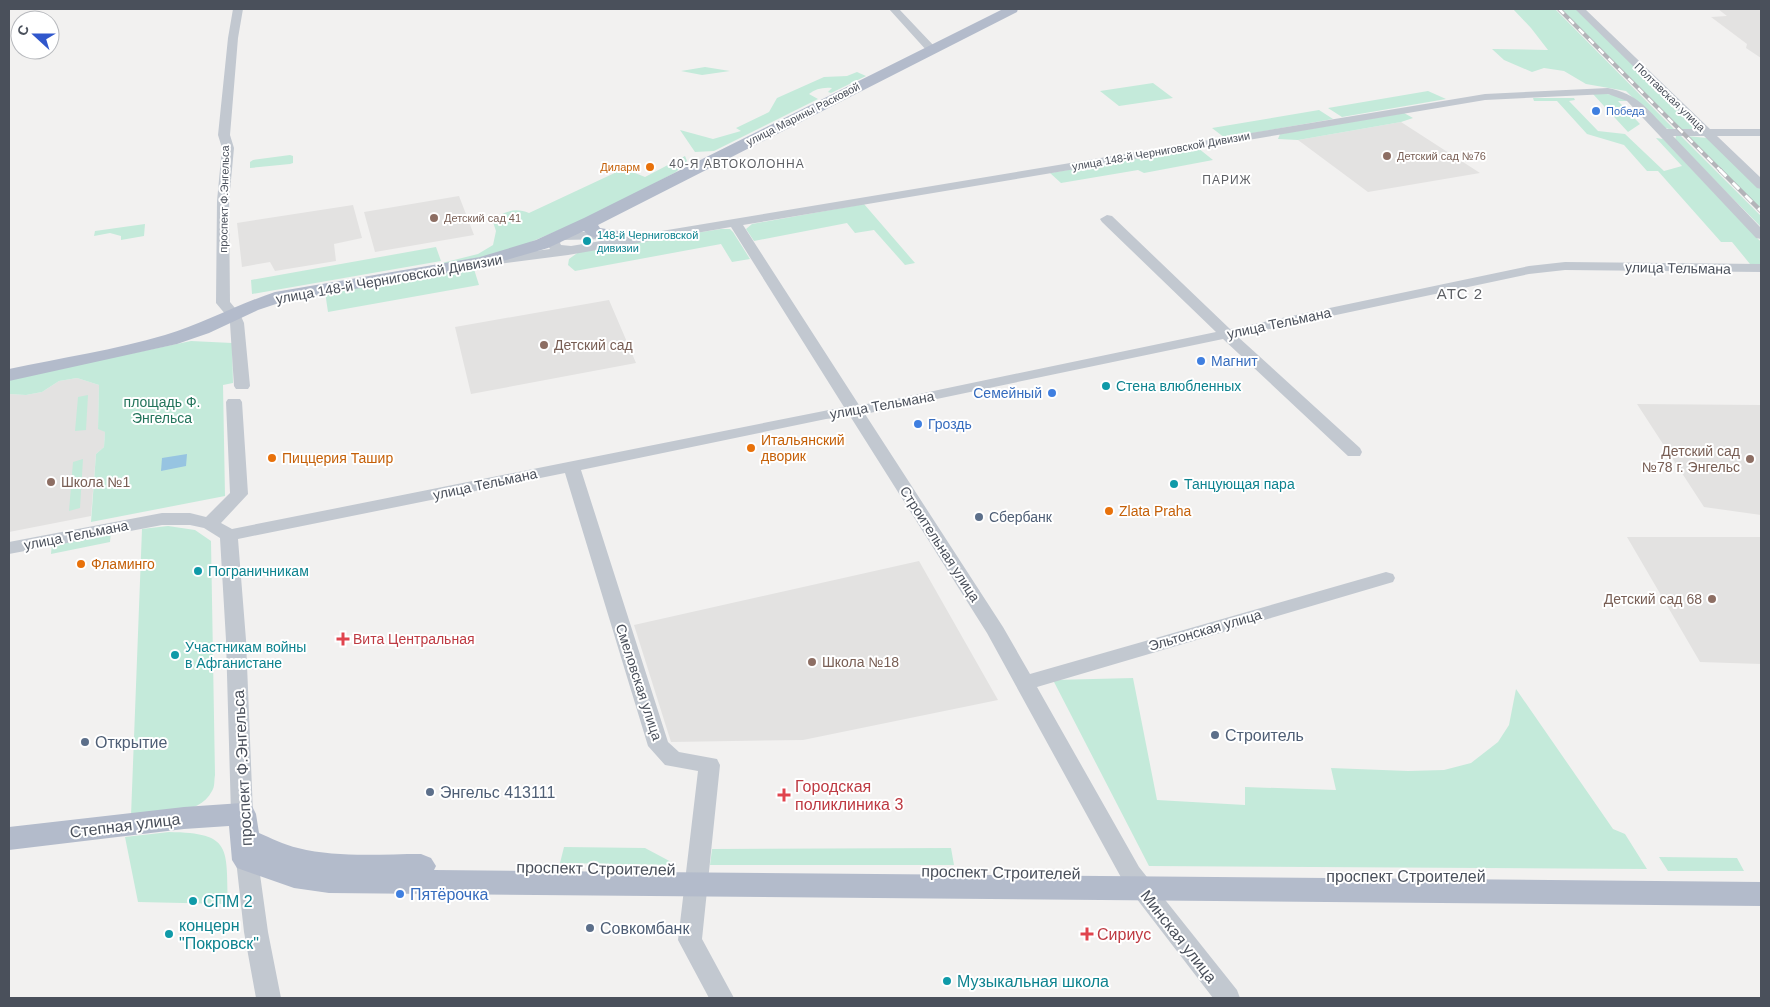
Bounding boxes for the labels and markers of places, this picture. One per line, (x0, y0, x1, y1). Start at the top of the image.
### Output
marker: Победа (1590, 105, 1602, 117)
place label: Победа (1606, 105, 1645, 117)
marker: Детский сад №76 (1381, 150, 1393, 162)
place label: Детский сад №76 (1397, 150, 1486, 162)
place label: Диларм (600, 161, 640, 173)
marker: Диларм (644, 161, 656, 173)
marker: Детский сад 41 (428, 212, 440, 224)
place label: Детский сад 41 (444, 212, 521, 224)
place label: 148-й Черниговской дивизии (597, 229, 698, 254)
marker: 148-й Черниговской дивизии (581, 235, 593, 247)
place label: Детский сад (554, 337, 633, 353)
marker: Детский сад (538, 339, 550, 351)
place label: Магнит (1211, 353, 1258, 369)
marker: Магнит (1195, 355, 1207, 367)
place label: Стена влюбленных (1116, 378, 1241, 394)
marker: Стена влюбленных (1100, 380, 1112, 392)
place label: Семейный (973, 385, 1042, 401)
marker: Семейный (1046, 387, 1058, 399)
place label: Гроздь (928, 416, 972, 432)
marker: Гроздь (912, 418, 924, 430)
place label: Итальянский дворик (761, 432, 845, 464)
marker: Итальянский дворик (745, 442, 757, 454)
place label: Детский сад №78 г. Энгельс (1642, 443, 1740, 475)
place label: Пиццерия Ташир (282, 450, 393, 466)
marker: Пиццерия Ташир (266, 452, 278, 464)
marker: Детский сад №78 г. Энгельс (1744, 453, 1756, 465)
place label: Школа №1 (61, 474, 130, 490)
marker: Школа №1 (45, 476, 57, 488)
place label: Танцующая пара (1184, 476, 1295, 492)
marker: Танцующая пара (1168, 478, 1180, 490)
place label: Zlata Praha (1119, 503, 1192, 519)
marker: Zlata Praha (1103, 505, 1115, 517)
place label: Сбербанк (989, 509, 1053, 525)
marker: Сбербанк (973, 511, 985, 523)
place label: Фламинго (91, 556, 155, 572)
marker: Фламинго (75, 558, 87, 570)
place label: Пограничникам (208, 563, 309, 579)
marker: Пограничникам (192, 565, 204, 577)
place label: Детский сад 68 (1604, 591, 1702, 607)
marker: Детский сад 68 (1706, 593, 1718, 605)
place label: Вита Центральная (353, 631, 475, 647)
marker: Вита Центральная (337, 633, 349, 645)
place label: Участникам войны в Афганистане (185, 639, 306, 671)
marker: Участникам войны в Афганистане (169, 649, 181, 661)
place label: Школа №18 (822, 654, 899, 670)
marker: Школа №18 (806, 656, 818, 668)
place label: Строитель (1225, 727, 1304, 744)
marker: Строитель (1209, 729, 1221, 741)
place label: Открытие (95, 734, 167, 751)
marker: Открытие (79, 736, 91, 748)
place label: Городская поликлиника 3 (795, 778, 903, 813)
place label: Энгельс 413111 (440, 784, 555, 801)
marker: Энгельс 413111 (424, 786, 436, 798)
marker: Городская поликлиника 3 (777, 788, 791, 802)
place label: Пятёрочка (410, 886, 489, 903)
marker: Пятёрочка (394, 888, 406, 900)
place label: СПМ 2 (203, 893, 253, 910)
marker: СПМ 2 (187, 895, 199, 907)
place label: концерн "Покровск" (179, 917, 259, 952)
place label: Совкомбанк (600, 920, 690, 937)
marker: Совкомбанк (584, 922, 596, 934)
place label: Сириус (1097, 926, 1151, 943)
marker: концерн "Покровск" (163, 928, 175, 940)
marker: Сириус (1081, 928, 1093, 940)
place label: Музыкальная школа (957, 973, 1109, 990)
marker: Музыкальная школа (941, 975, 953, 987)

